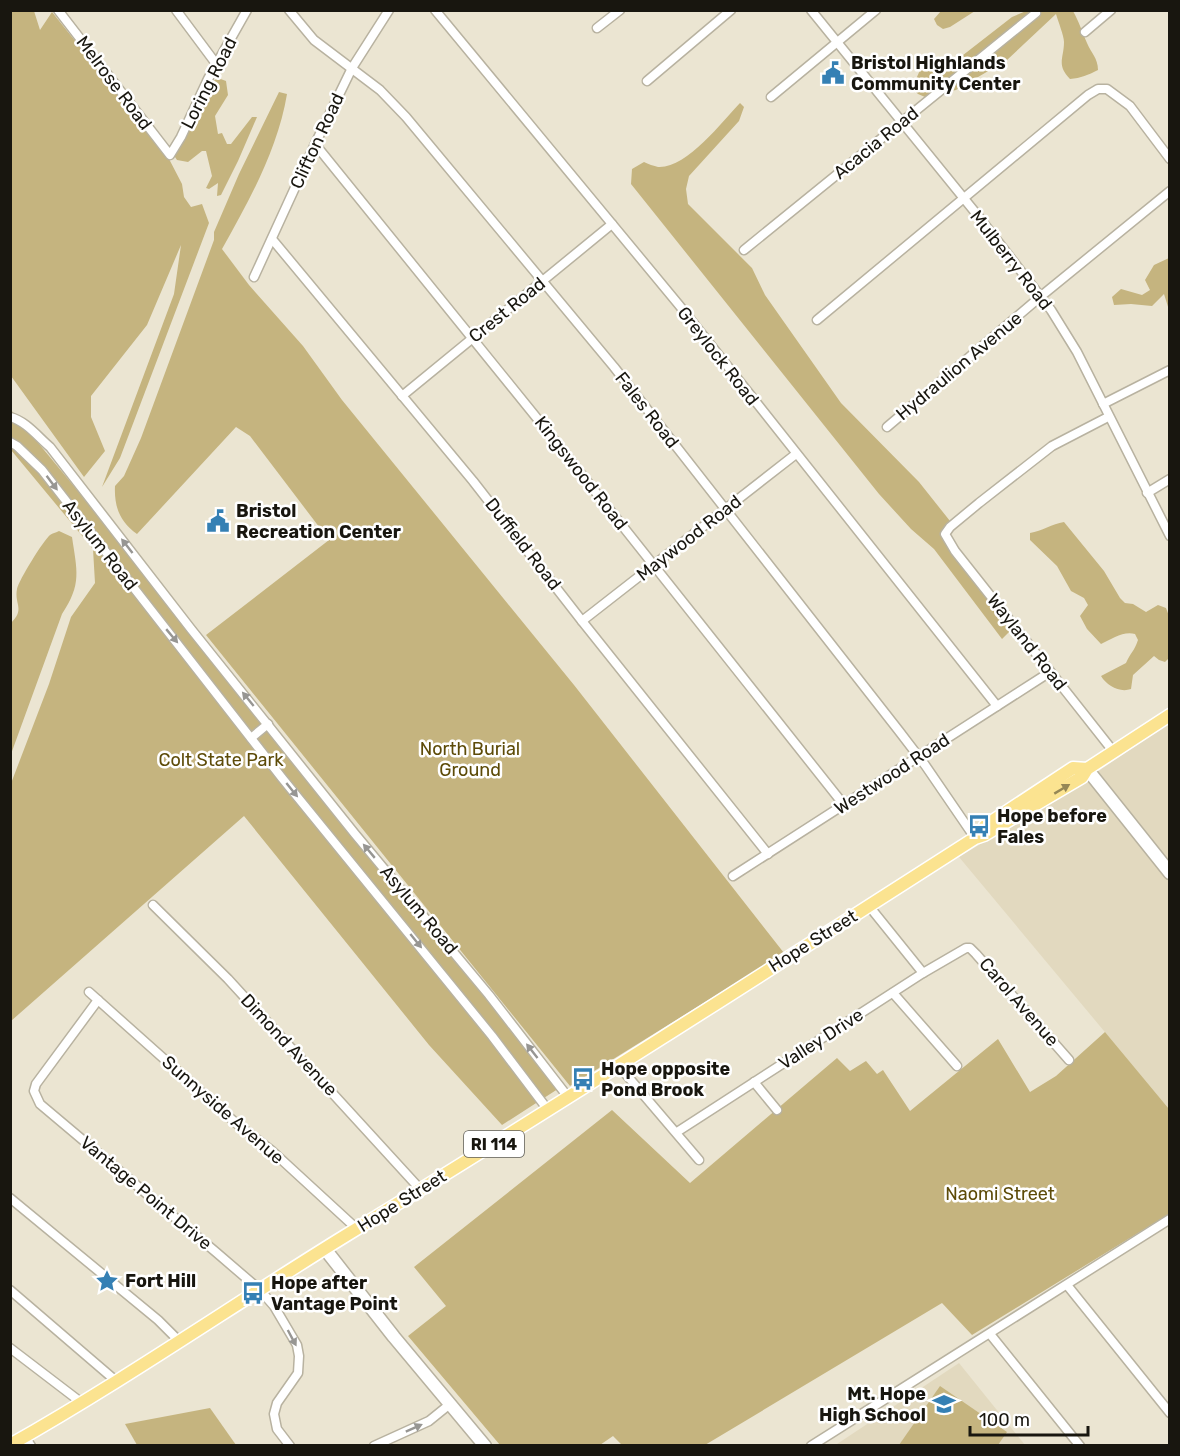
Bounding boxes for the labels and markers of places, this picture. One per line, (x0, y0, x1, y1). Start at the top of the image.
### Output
place label: Bristol Highlands Community Center (851, 52, 1020, 95)
public building icon: Bristol Highlands Community Center (820, 60, 846, 86)
place label: Bristol Recreation Center (236, 500, 401, 543)
public building icon: Bristol Recreation Center (205, 508, 231, 534)
place label: Hope before Fales (997, 805, 1107, 848)
bus stop icon: Hope before Fales (966, 813, 992, 839)
place label: Hope opposite Pond Brook (601, 1058, 731, 1101)
bus stop icon: Hope opposite Pond Brook (570, 1066, 596, 1092)
place icon: Fort Hill (94, 1268, 120, 1294)
place label: Fort Hill (125, 1270, 196, 1292)
place label: Hope after Vantage Point (271, 1272, 398, 1315)
bus stop icon: Hope after Vantage Point (240, 1280, 266, 1306)
place label: Mt. Hope High School (819, 1383, 926, 1426)
school or university icon: Mt. Hope High School (931, 1391, 957, 1417)

